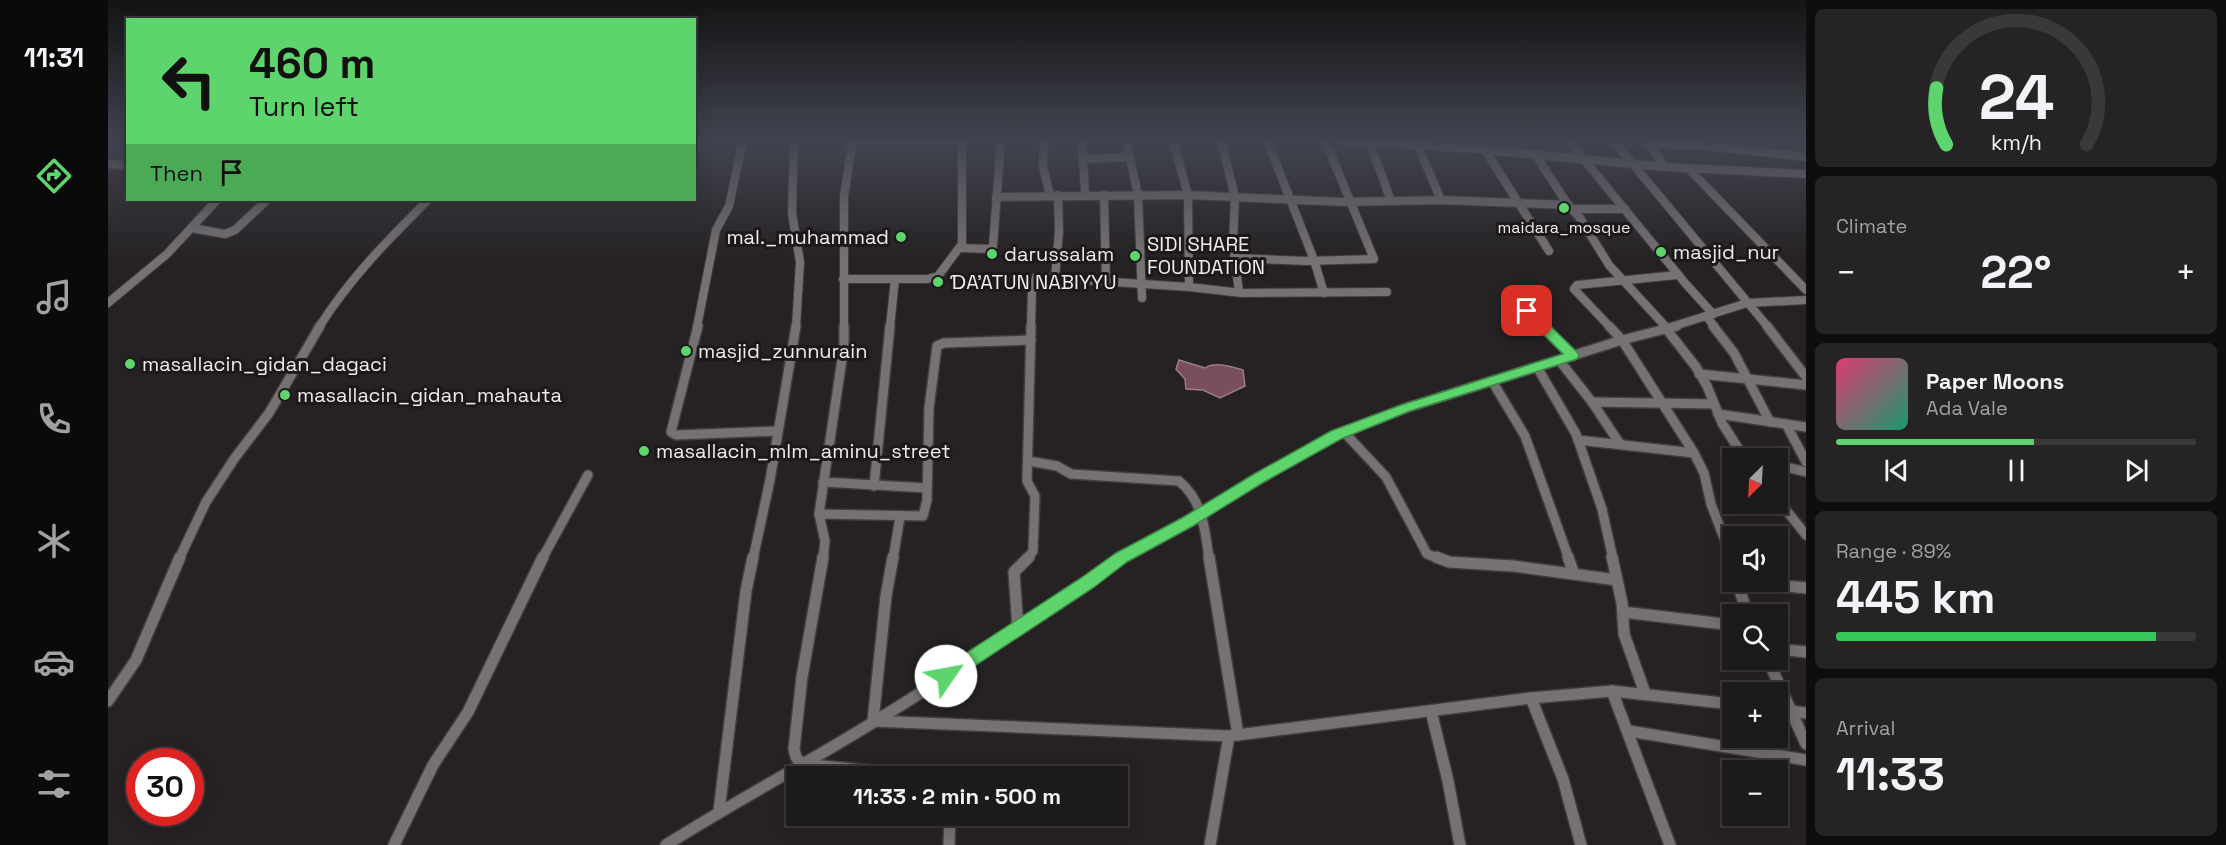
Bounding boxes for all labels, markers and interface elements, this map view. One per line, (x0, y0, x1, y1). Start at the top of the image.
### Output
text: 460 m (249, 37, 375, 90)
text: 11:31 (24, 40, 84, 75)
icon: left (150, 42, 228, 120)
text: 24 (1978, 58, 2054, 137)
text: Turn left (249, 89, 359, 124)
text: km/h (1990, 129, 2042, 156)
icon: directions (33, 155, 75, 197)
icon: arrive (215, 156, 248, 189)
text: Then (150, 159, 203, 187)
marker: maidara_mosque (1557, 201, 1571, 215)
text: Climate (1836, 213, 1907, 239)
place label: maidara_mosque (1498, 217, 1630, 238)
place label: mal._muhammad (726, 224, 889, 250)
marker: mal._muhammad (894, 230, 908, 244)
place label: SIDI SHARE FOUNDATION (1147, 231, 1265, 280)
place label: masjid_nur (1673, 239, 1779, 265)
place label: darussalam (1004, 241, 1114, 267)
text: 22° (1980, 244, 2052, 301)
marker: masjid_nur (1654, 245, 1668, 259)
marker: darussalam (985, 247, 999, 261)
marker: SIDI SHARE FOUNDATION (1128, 249, 1142, 263)
text: − (1836, 252, 1856, 294)
text: + (2176, 252, 2196, 294)
place label: ƊA'ATUN NABIYYU (950, 269, 1117, 295)
marker: ƊA'ATUN NABIYYU (931, 275, 945, 289)
icon: music (33, 276, 75, 318)
pin (1501, 285, 1552, 336)
icon: arrive (1510, 294, 1543, 327)
place label: masjid_zunnurain (698, 338, 867, 364)
marker: masjid_zunnurain (679, 344, 693, 358)
place label: masallacin_gidan_dagaci (142, 351, 387, 377)
marker: masallacin_gidan_dagaci (123, 357, 137, 371)
text: Paper Moons (1926, 367, 2064, 395)
place label: masallacin_gidan_mahauta (297, 382, 562, 408)
marker: masallacin_gidan_mahauta (278, 388, 292, 402)
text: Ada Vale (1926, 395, 2008, 421)
icon: phone (33, 398, 75, 440)
place label: masallacin_mlm_aminu_street (656, 438, 950, 464)
marker: masallacin_mlm_aminu_street (637, 444, 651, 458)
north arrow (1722, 448, 1788, 514)
map controls (1722, 448, 1788, 826)
icon: previous (1880, 454, 1913, 487)
icon: pause (2000, 454, 2033, 487)
icon: next (2120, 454, 2153, 487)
icon: climate (33, 520, 75, 562)
button: sound (1722, 526, 1788, 592)
text: Range · 89% (1836, 538, 1951, 564)
text: 445 km (1836, 569, 1995, 626)
button: search (1722, 604, 1788, 670)
icon: car (33, 641, 75, 683)
position arrow (914, 644, 978, 708)
button: + (1722, 682, 1788, 748)
text: Arrival (1836, 715, 1895, 741)
text: 11:33 (1836, 746, 1945, 803)
speed limit sign: 30 (126, 748, 204, 826)
button: − (1722, 760, 1788, 826)
icon: filters (33, 763, 75, 805)
text: 11:33 · 2 min · 500 m (853, 782, 1061, 810)

